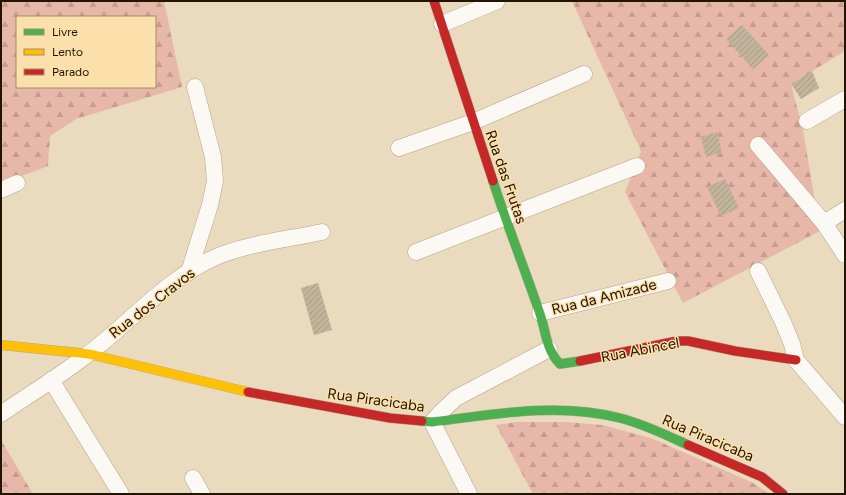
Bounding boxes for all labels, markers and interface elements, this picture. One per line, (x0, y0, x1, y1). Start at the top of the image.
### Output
legend (16, 16, 156, 88)
text: Livre (52, 25, 78, 39)
text: Lento (52, 45, 83, 59)
text: Parado (52, 65, 89, 79)
street label: Rua das Frutas (482, 128, 530, 226)
street label: Rua dos Cravos (105, 264, 199, 342)
street label: Rua da Amizade (550, 275, 658, 319)
street label: Rua Abincel (599, 334, 681, 366)
street label: Rua Piracicaba (326, 384, 426, 416)
street label: Rua Piracicaba (659, 411, 757, 465)

